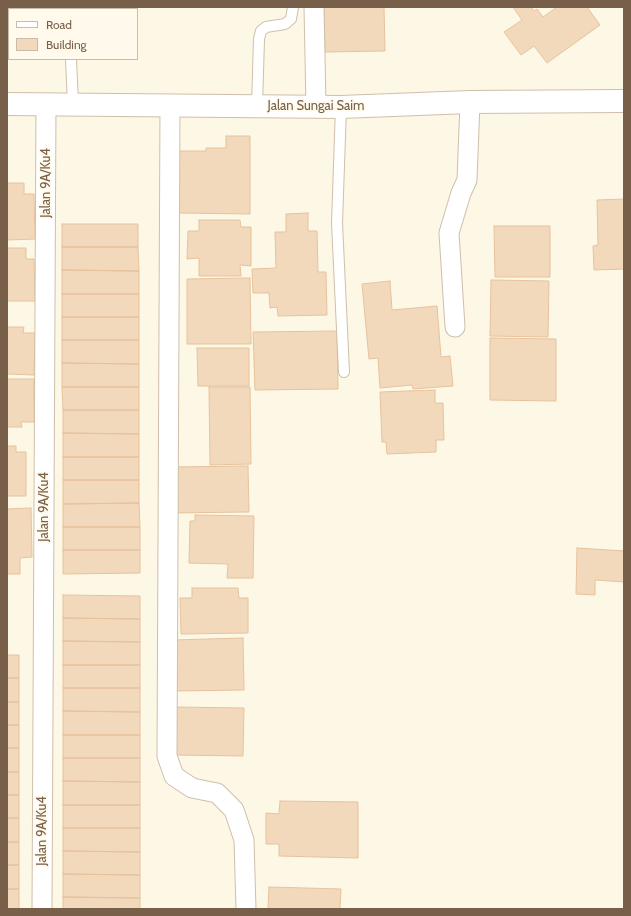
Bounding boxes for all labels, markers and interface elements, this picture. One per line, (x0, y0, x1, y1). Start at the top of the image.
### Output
legend (8, 8, 138, 60)
text: Road (46, 17, 72, 32)
text: Building (46, 37, 87, 52)
street label: Jalan Sungai Saim (268, 98, 364, 114)
street label: Jalan 9A/Ku4 (38, 148, 54, 218)
street label: Jalan 9A/Ku4 (36, 472, 52, 542)
street label: Jalan 9A/Ku4 (34, 796, 50, 866)

